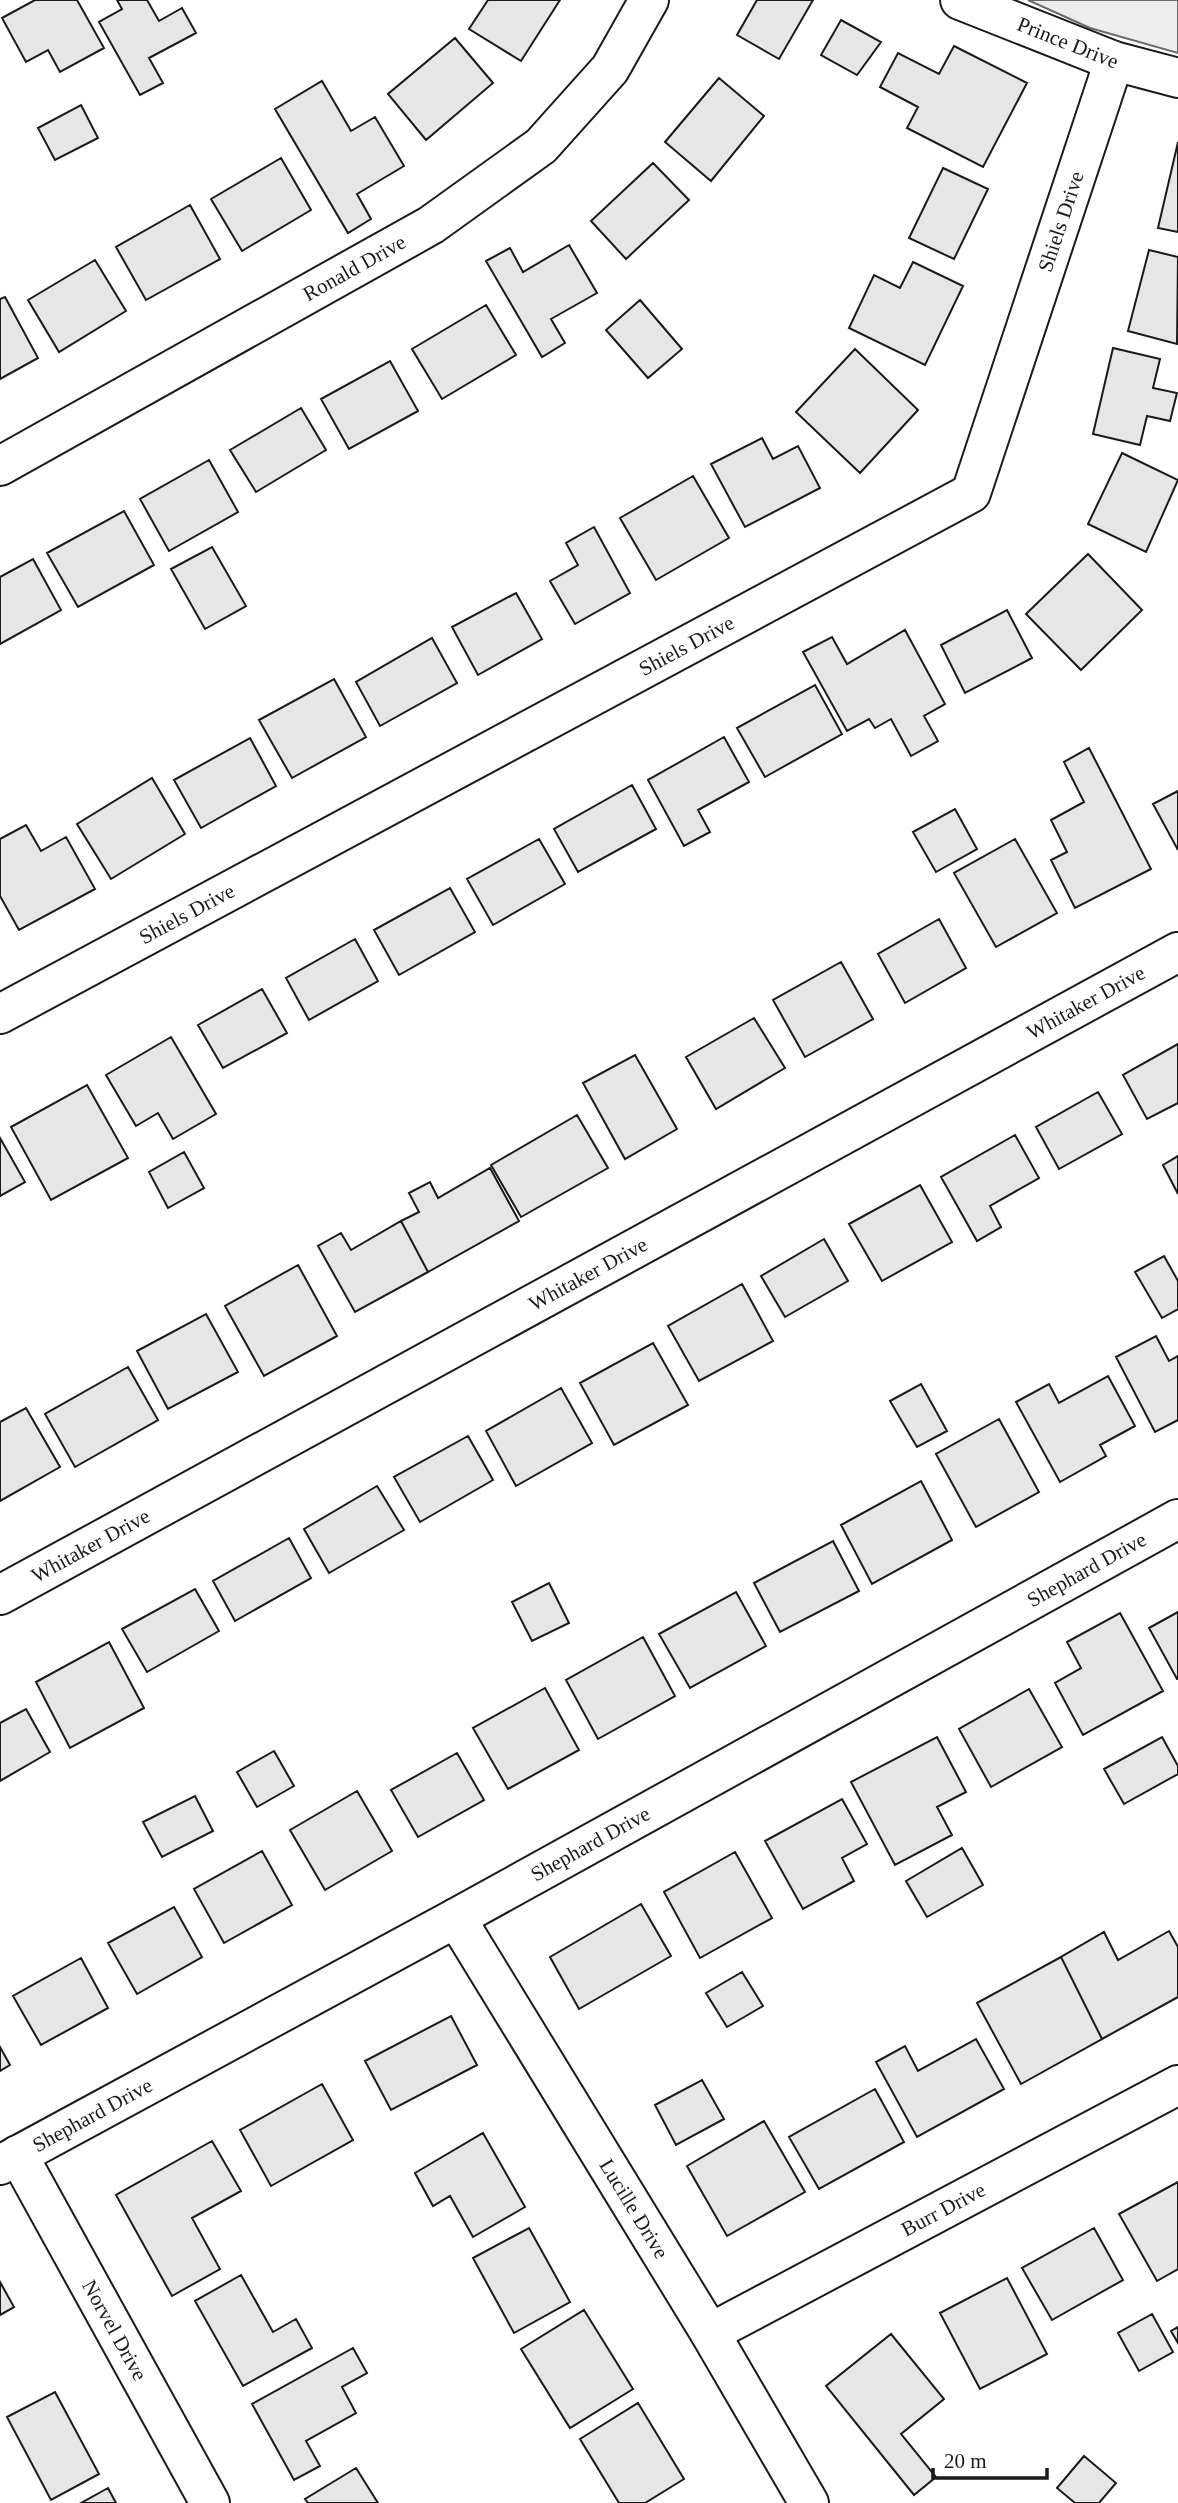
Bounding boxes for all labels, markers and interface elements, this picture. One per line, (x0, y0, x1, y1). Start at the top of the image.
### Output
street label: Prince Drive (1014, 12, 1122, 74)
street label: Shiels Drive (1033, 168, 1089, 275)
street label: Ronald Drive (299, 230, 410, 306)
street label: Shiels Drive (635, 610, 738, 681)
street label: Shiels Drive (135, 878, 239, 949)
street label: Whitaker Drive (1022, 960, 1149, 1044)
street label: Whitaker Drive (525, 1232, 651, 1316)
street label: Whitaker Drive (27, 1504, 154, 1588)
street label: Shephard Drive (1023, 1527, 1150, 1612)
street label: Shephard Drive (527, 1801, 654, 1886)
street label: Shephard Drive (28, 2073, 156, 2157)
street label: Lucille Drive (594, 2155, 674, 2263)
street label: Burr Drive (897, 2177, 989, 2241)
street label: Norvel Drive (77, 2276, 152, 2385)
scale bar (933, 2436, 1047, 2480)
text: 20 m (944, 2449, 987, 2473)

